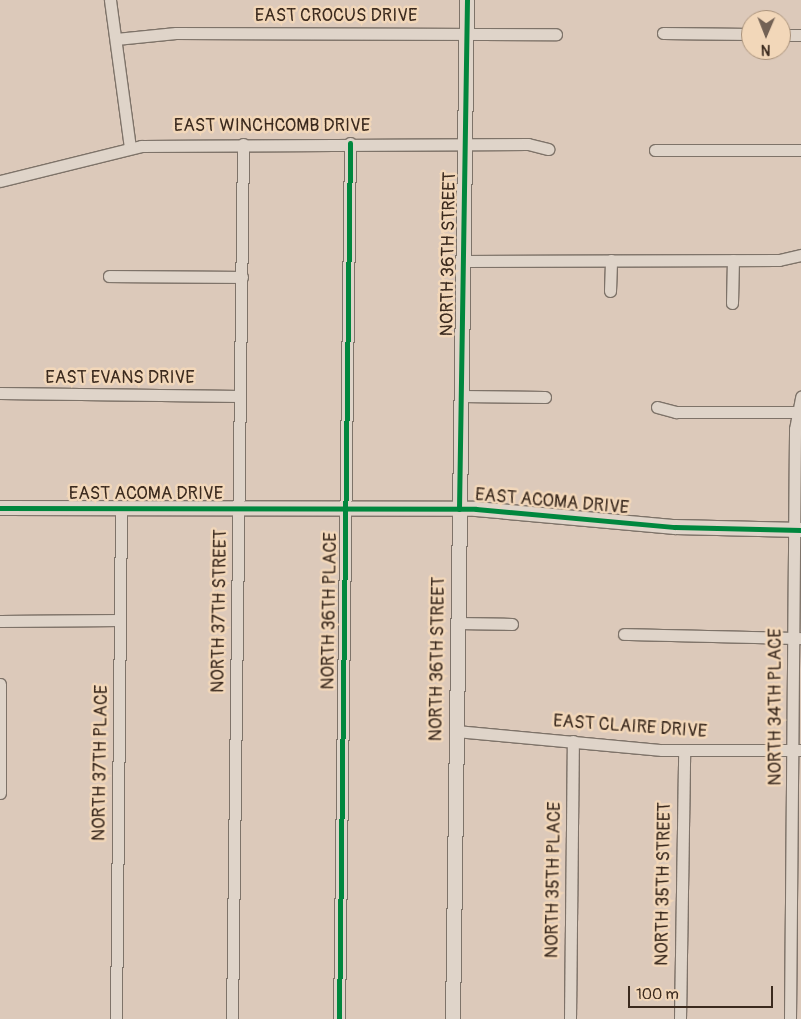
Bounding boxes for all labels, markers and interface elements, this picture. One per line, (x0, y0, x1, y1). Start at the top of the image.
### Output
street label: EAST CROCUS DRIVE (255, 5, 417, 27)
north arrow (741, 10, 791, 60)
text: N (761, 41, 771, 58)
street label: EAST WINCHCOMB DRIVE (174, 115, 370, 137)
street label: NORTH 36TH STREET (437, 171, 461, 337)
street label: EAST EVANS DRIVE (45, 367, 195, 389)
street label: EAST ACOMA DRIVE (69, 483, 223, 505)
street label: EAST ACOMA DRIVE (474, 485, 630, 519)
street label: NORTH 37TH STREET (208, 529, 232, 693)
street label: NORTH 36TH PLACE (318, 532, 342, 690)
street label: NORTH 36TH STREET (426, 576, 450, 742)
street label: NORTH 34TH PLACE (765, 628, 787, 786)
street label: NORTH 37TH PLACE (89, 685, 113, 841)
street label: EAST CLAIRE DRIVE (552, 711, 708, 743)
street label: NORTH 35TH PLACE (542, 802, 566, 958)
street label: NORTH 35TH STREET (652, 802, 676, 966)
scale bar (631, 976, 776, 1008)
text: 100 m (636, 985, 679, 1004)

